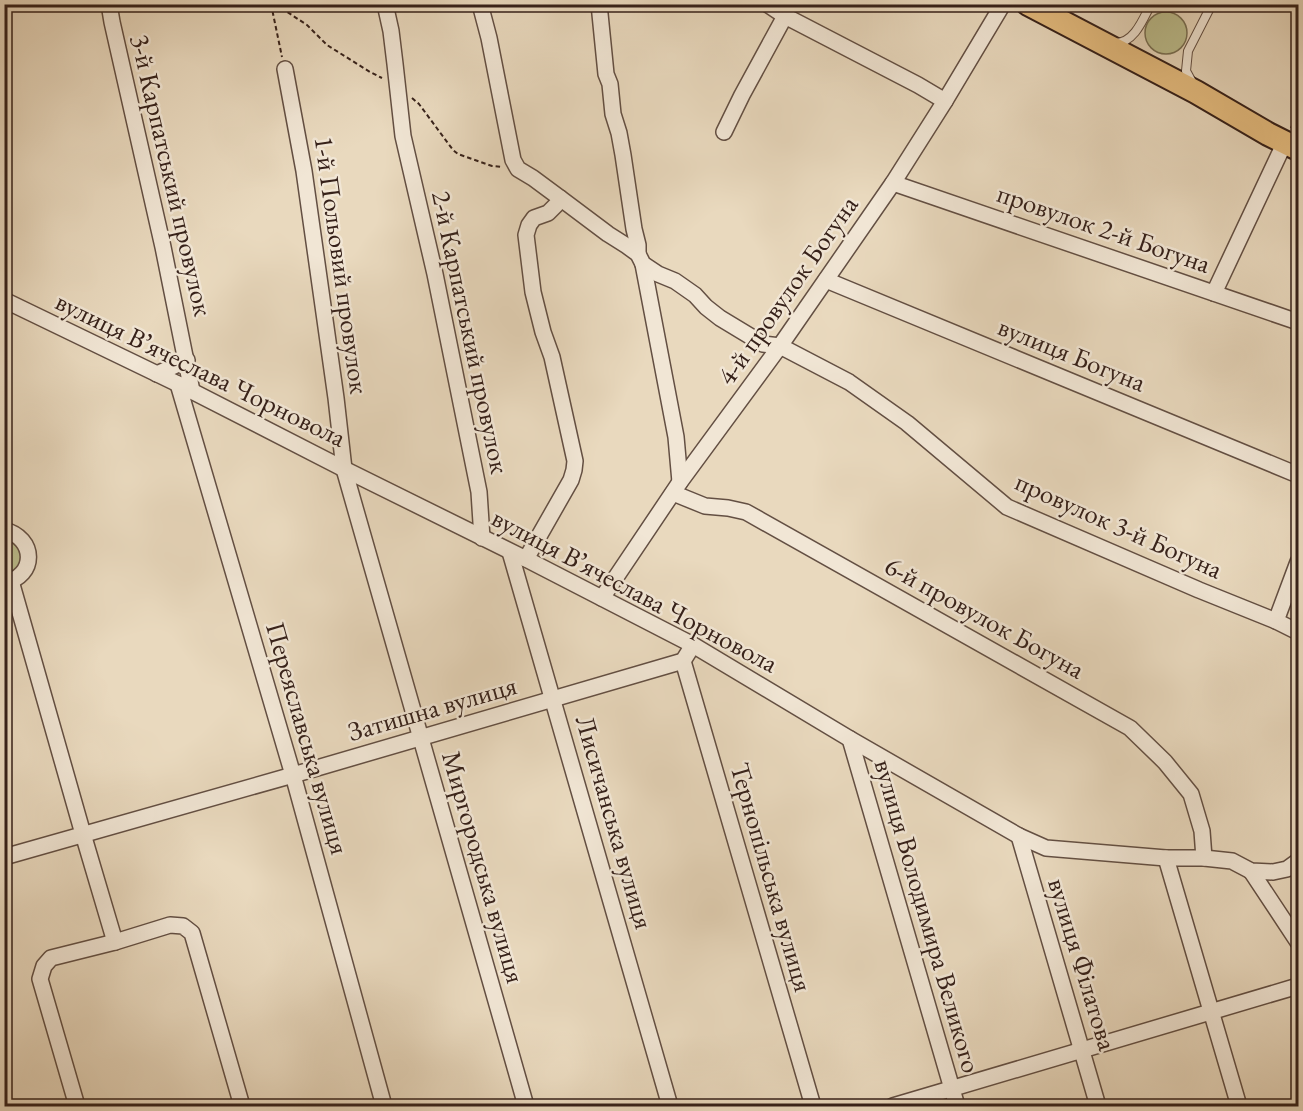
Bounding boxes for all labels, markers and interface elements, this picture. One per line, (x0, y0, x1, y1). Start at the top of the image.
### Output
street label: 3-й Карпатський провулок (123, 31, 222, 320)
street label: 1-й Польовий провулок (307, 134, 377, 396)
street label: провулок 2-й Богуна (993, 175, 1215, 281)
street label: 2-й Карпатський провулок (424, 187, 518, 477)
street label: 4-й провулок Богуна (709, 188, 865, 391)
street label: вулиця Вʼячеслава Чорновола (50, 283, 352, 455)
street label: вулиця Богуна (993, 309, 1151, 400)
street label: провулок 3-й Богуна (1010, 464, 1228, 586)
street label: вулиця Вʼячеслава Чорновола (486, 500, 784, 680)
street label: 6-й провулок Богуна (879, 548, 1091, 687)
street label: Переяславська вулиця (258, 618, 358, 858)
street label: Затишна вулиця (343, 667, 521, 749)
street label: Лисичанська вулиця (568, 711, 662, 933)
street label: Миргородська вулиця (434, 747, 534, 987)
street label: вулиця Володимира Великого (866, 755, 990, 1077)
street label: Тернопільська вулиця (723, 759, 821, 995)
street label: вулиця Філатова (1040, 874, 1126, 1055)

